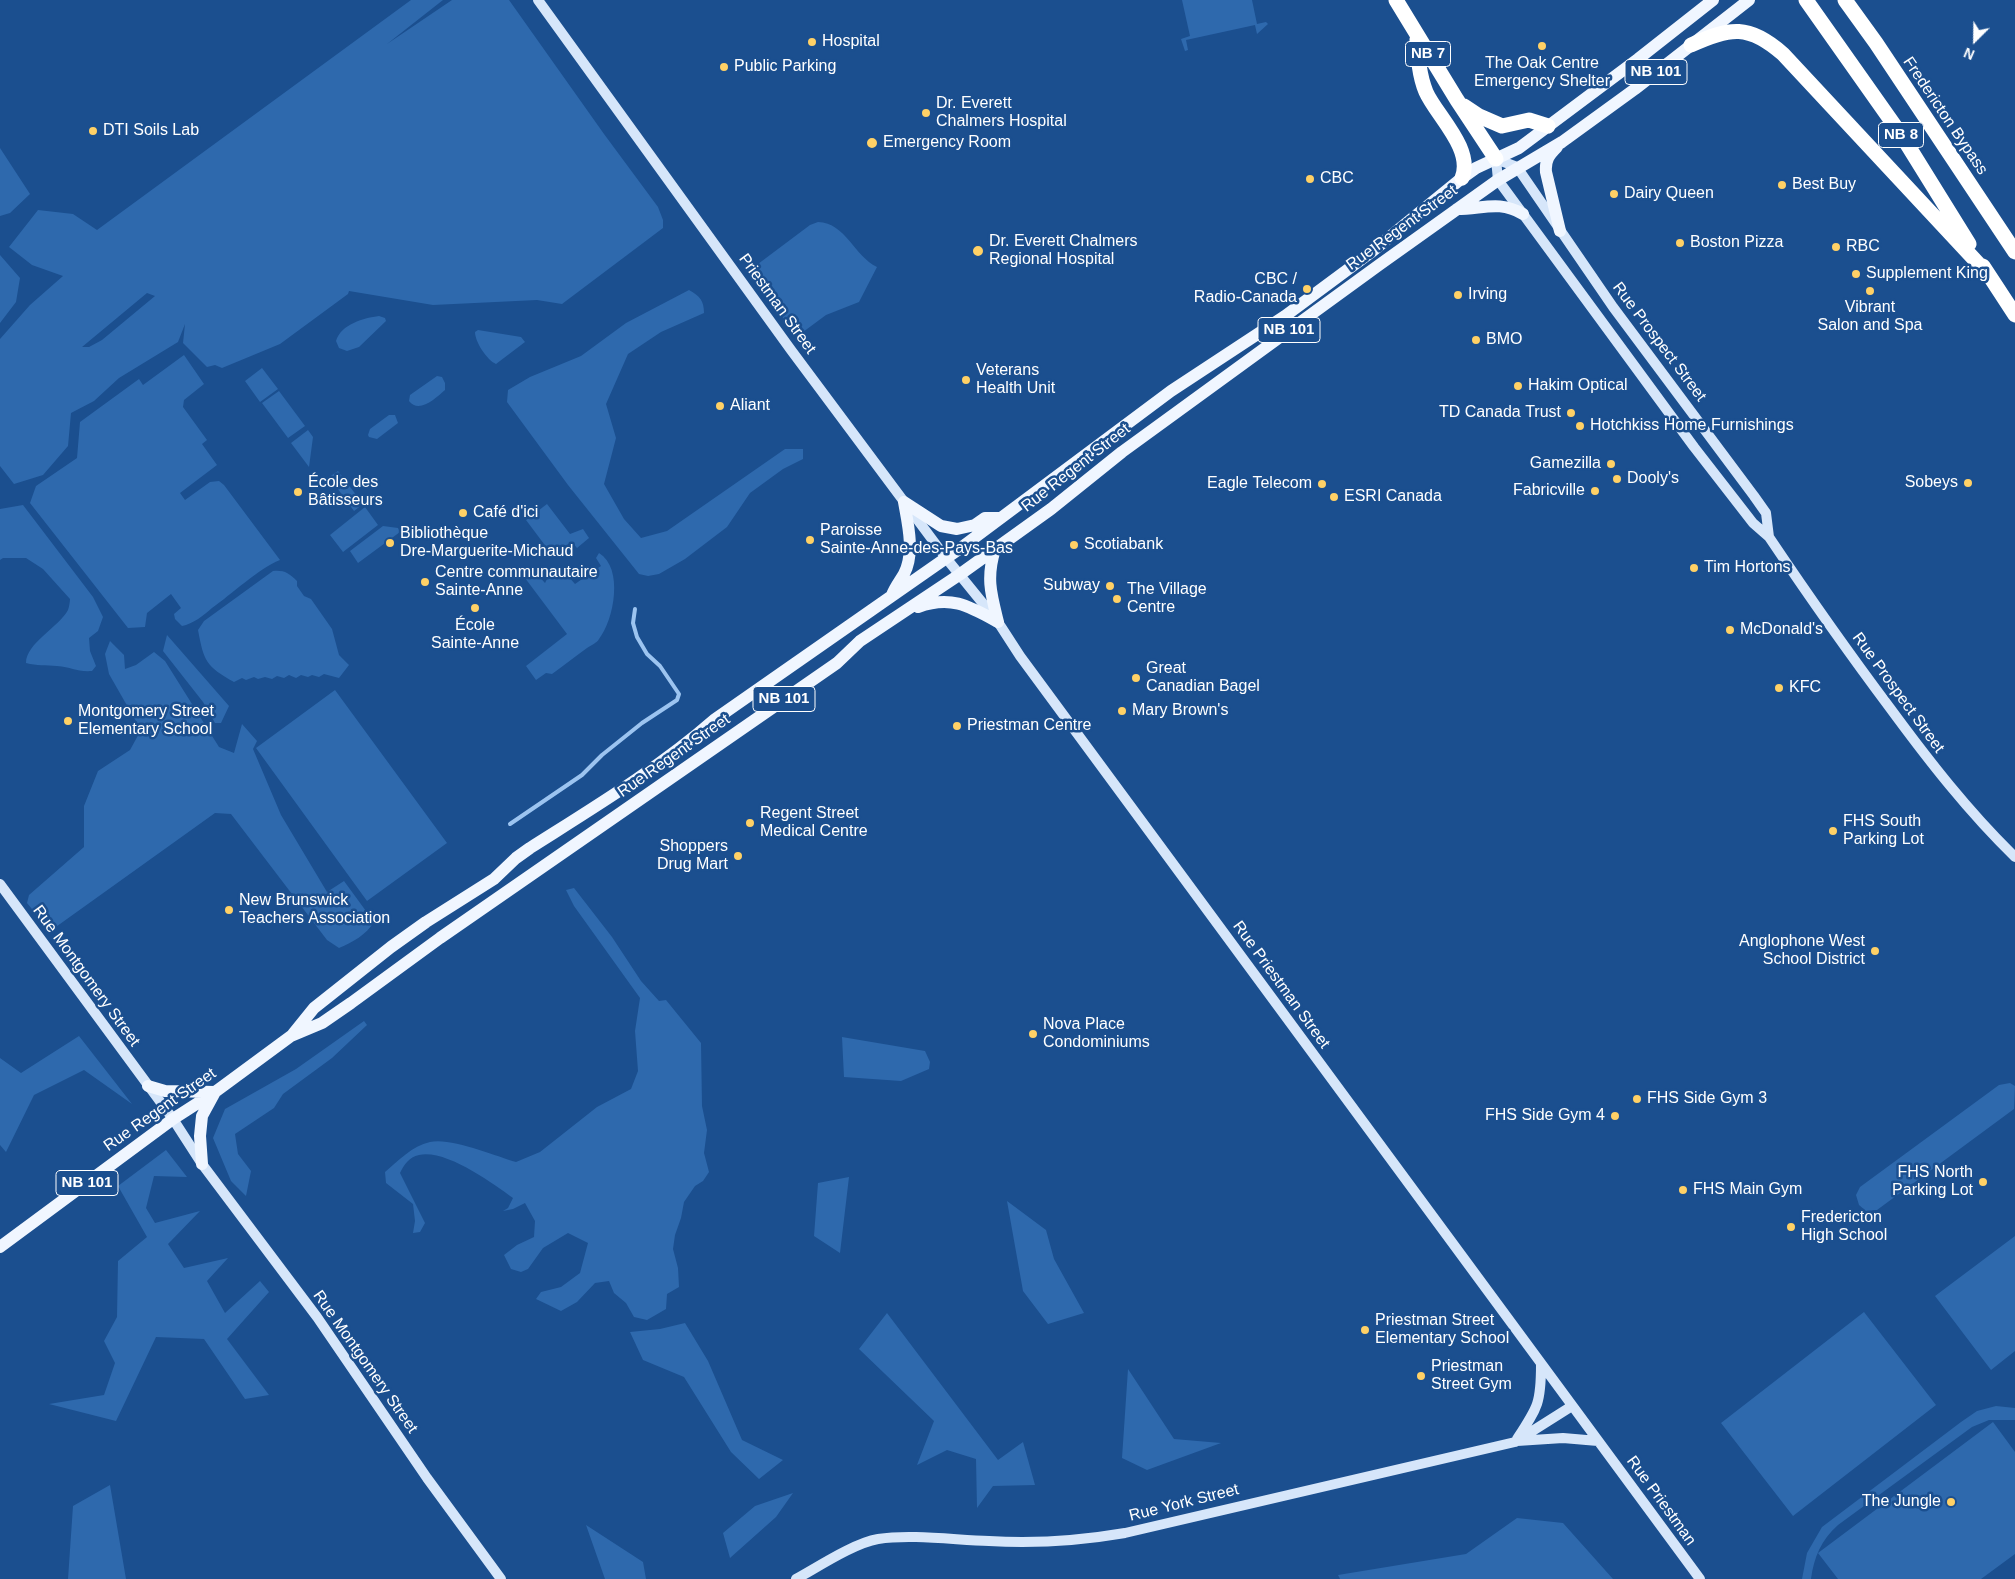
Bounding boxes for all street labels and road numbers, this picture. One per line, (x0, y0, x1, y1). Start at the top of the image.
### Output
road number: NB 7 (1406, 42, 1450, 66)
street label: Fredericton Bypass (1899, 53, 1991, 179)
road number: NB 101 (1625, 60, 1687, 84)
road number: NB 8 (1878, 122, 1924, 148)
street label: Rue Regent Street (1343, 181, 1461, 275)
street label: Priestman Street (734, 250, 820, 358)
street label: Rue Prospect Street (1608, 279, 1710, 405)
road number: NB 101 (1258, 318, 1320, 342)
street label: Rue Regent Street (1018, 420, 1134, 516)
street label: Rue Prospect Street (1848, 629, 1948, 757)
road number: NB 101 (753, 686, 815, 712)
street label: Rue Regent Street (614, 710, 734, 802)
street label: Rue Montgomery Street (28, 902, 144, 1050)
street label: Rue Priestman Street (1228, 917, 1334, 1053)
street label: Rue Regent Street (100, 1064, 220, 1156)
road number: NB 101 (56, 1170, 118, 1196)
street label: Rue Montgomery Street (308, 1287, 422, 1437)
street label: Rue Priestman (1622, 1453, 1700, 1549)
street label: Rue York Street (1127, 1480, 1241, 1526)

